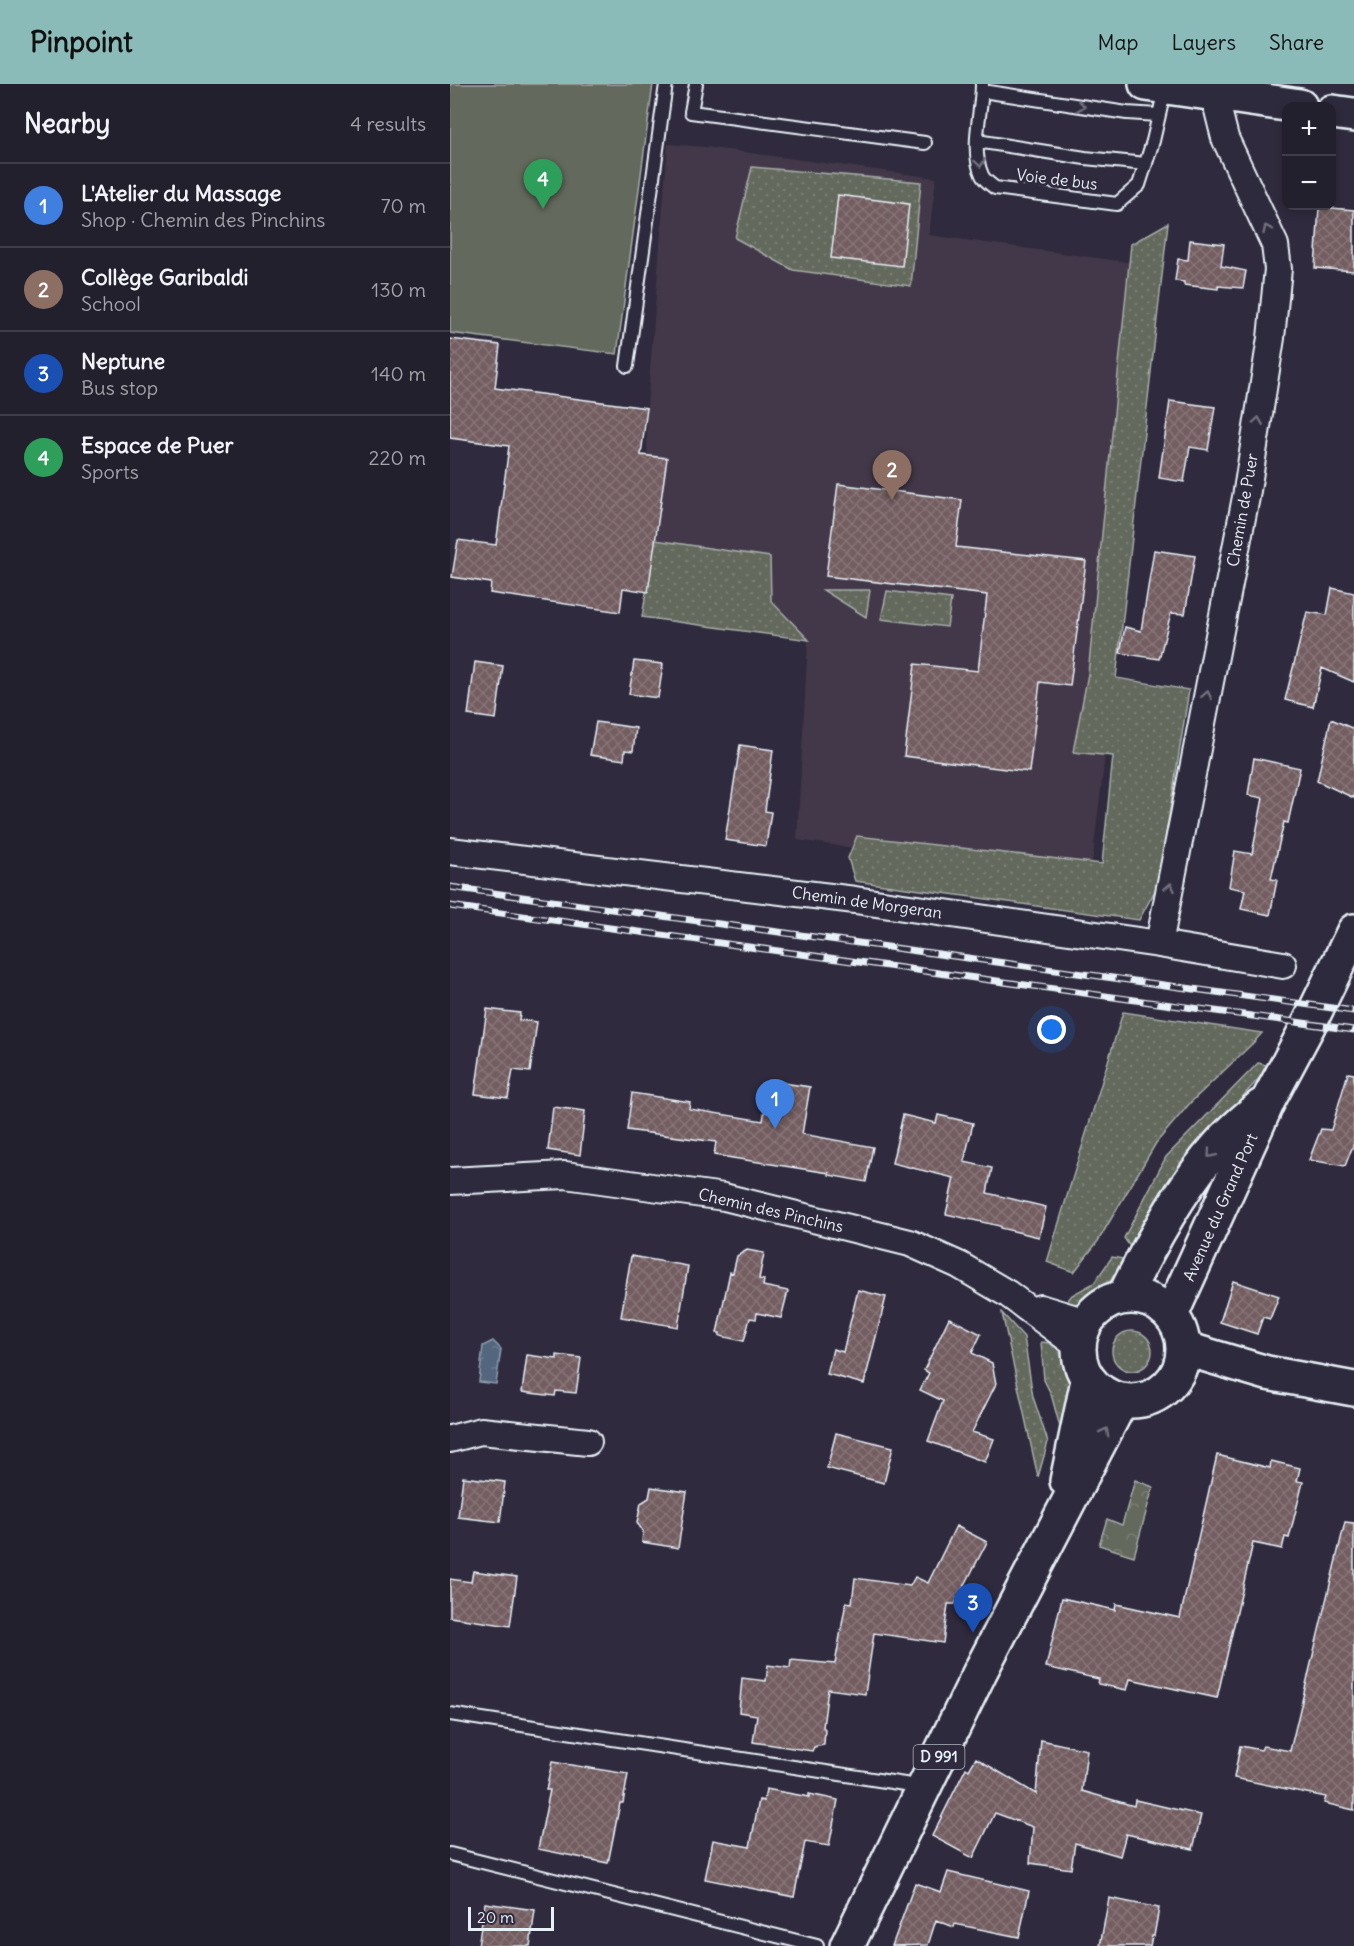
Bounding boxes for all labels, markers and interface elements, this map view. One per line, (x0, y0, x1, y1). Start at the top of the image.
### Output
text: Pinpoint (30, 24, 133, 60)
text: Map (1098, 29, 1138, 56)
text: Layers (1171, 29, 1236, 56)
text: Share (1269, 29, 1324, 56)
one-way arrow (1077, 100, 1086, 112)
map controls (1282, 102, 1336, 210)
button: + (1282, 102, 1336, 156)
text: Nearby (24, 107, 110, 140)
text: 4 results (350, 111, 426, 136)
button: − (1282, 156, 1336, 210)
one-way arrow (973, 158, 985, 168)
pin: 4 (524, 160, 562, 209)
street label: Voie de bus (1015, 164, 1099, 194)
text: L'Atelier du Massage (81, 179, 281, 207)
text: 1 (40, 193, 47, 218)
text: 70 m (381, 193, 426, 218)
text: Shop · Chemin des Pinchins (81, 207, 325, 232)
one-way arrow (1263, 225, 1275, 236)
text: Collège Garibaldi (81, 263, 249, 291)
text: 2 (38, 277, 49, 302)
text: 130 m (371, 277, 426, 302)
text: School (81, 291, 141, 316)
text: Neptune (81, 347, 165, 375)
text: 3 (38, 361, 49, 386)
text: 140 m (371, 361, 426, 386)
text: Bus stop (81, 375, 158, 400)
one-way arrow (1251, 417, 1264, 427)
text: Espace de Puer (81, 431, 234, 459)
text: 4 (38, 445, 49, 470)
text: 220 m (369, 445, 426, 470)
pin: 2 (872, 450, 912, 500)
street label: Chemin de Puer (1222, 451, 1262, 568)
text: Sports (81, 459, 139, 484)
one-way arrow (1200, 691, 1213, 701)
street label: Chemin de Morgeran (791, 882, 943, 922)
one-way arrow (1163, 882, 1176, 892)
your location (1037, 1015, 1066, 1044)
pin: 1 (756, 1080, 794, 1129)
street label: Avenue du Grand Port (1178, 1129, 1262, 1284)
one-way arrow (1208, 1147, 1219, 1158)
street label: Chemin des Pinchins (697, 1184, 845, 1236)
one-way arrow (1098, 1428, 1109, 1439)
pin: 3 (954, 1584, 992, 1633)
road number: D 991 (914, 1745, 964, 1769)
scale bar (468, 1904, 554, 1932)
text: 20 m (477, 1907, 514, 1927)

